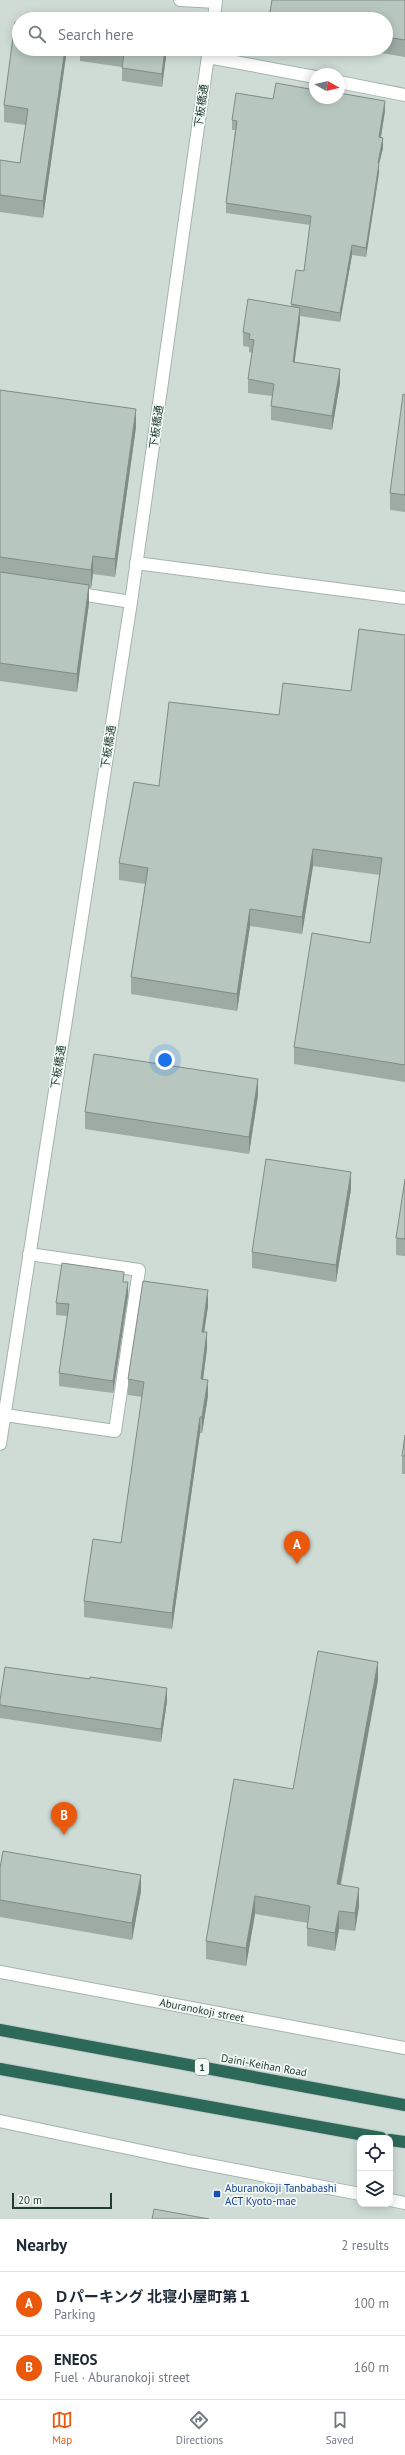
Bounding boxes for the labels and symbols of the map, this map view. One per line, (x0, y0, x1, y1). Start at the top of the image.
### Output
north arrow (309, 68, 345, 104)
street label: 下板橋通 (191, 83, 211, 129)
street label: 下板橋通 (146, 404, 166, 450)
street label: 下板橋通 (98, 724, 118, 770)
street label: 下板橋通 (48, 1044, 68, 1090)
your location (155, 1050, 175, 1070)
pin: A (284, 1531, 310, 1564)
pin: B (51, 1802, 77, 1835)
street label: Aburanokoji street (158, 1995, 246, 2025)
street label: Daini-Keihan Road (220, 2051, 308, 2079)
road number: 1 (195, 2059, 209, 2075)
place label: Aburanokoji Tanbabashi ACT Kyoto-mae (225, 2181, 337, 2208)
marker: Aburanokoji Tanbabashi ACT Kyoto-mae (212, 2189, 222, 2199)
scale bar (12, 2191, 112, 2210)

